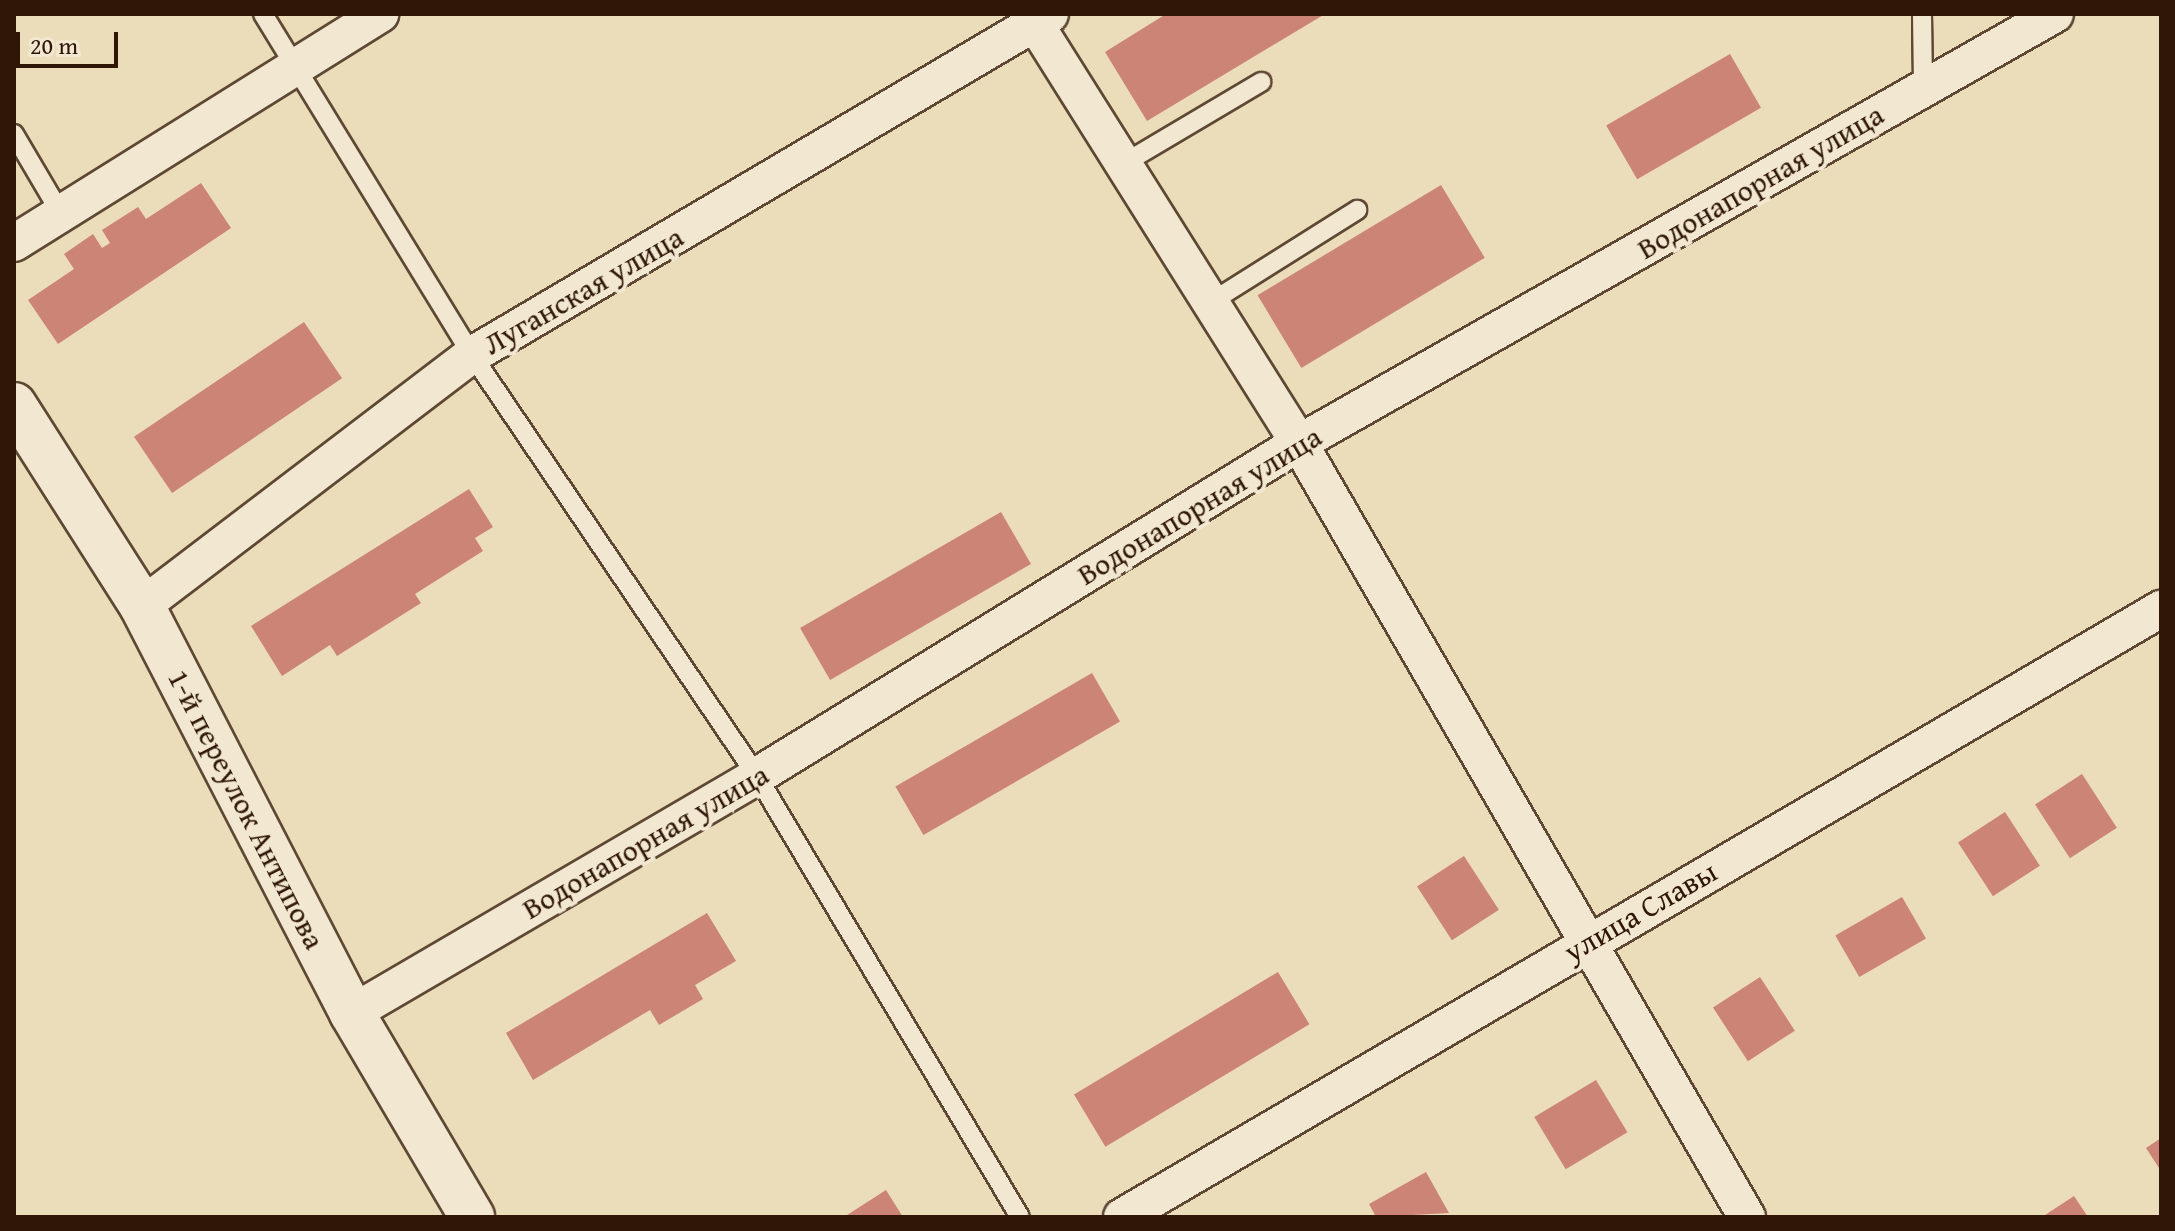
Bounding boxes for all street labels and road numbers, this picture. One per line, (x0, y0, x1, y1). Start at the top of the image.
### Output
street label: Водонапорная улица (1630, 96, 1890, 266)
street label: Луганская улица (477, 218, 689, 362)
street label: Водонапорная улица (1070, 418, 1328, 592)
street label: 1-й переулок Антипова (161, 663, 333, 955)
street label: Водонапорная улица (515, 756, 775, 926)
street label: улица Славы (1557, 853, 1723, 969)

